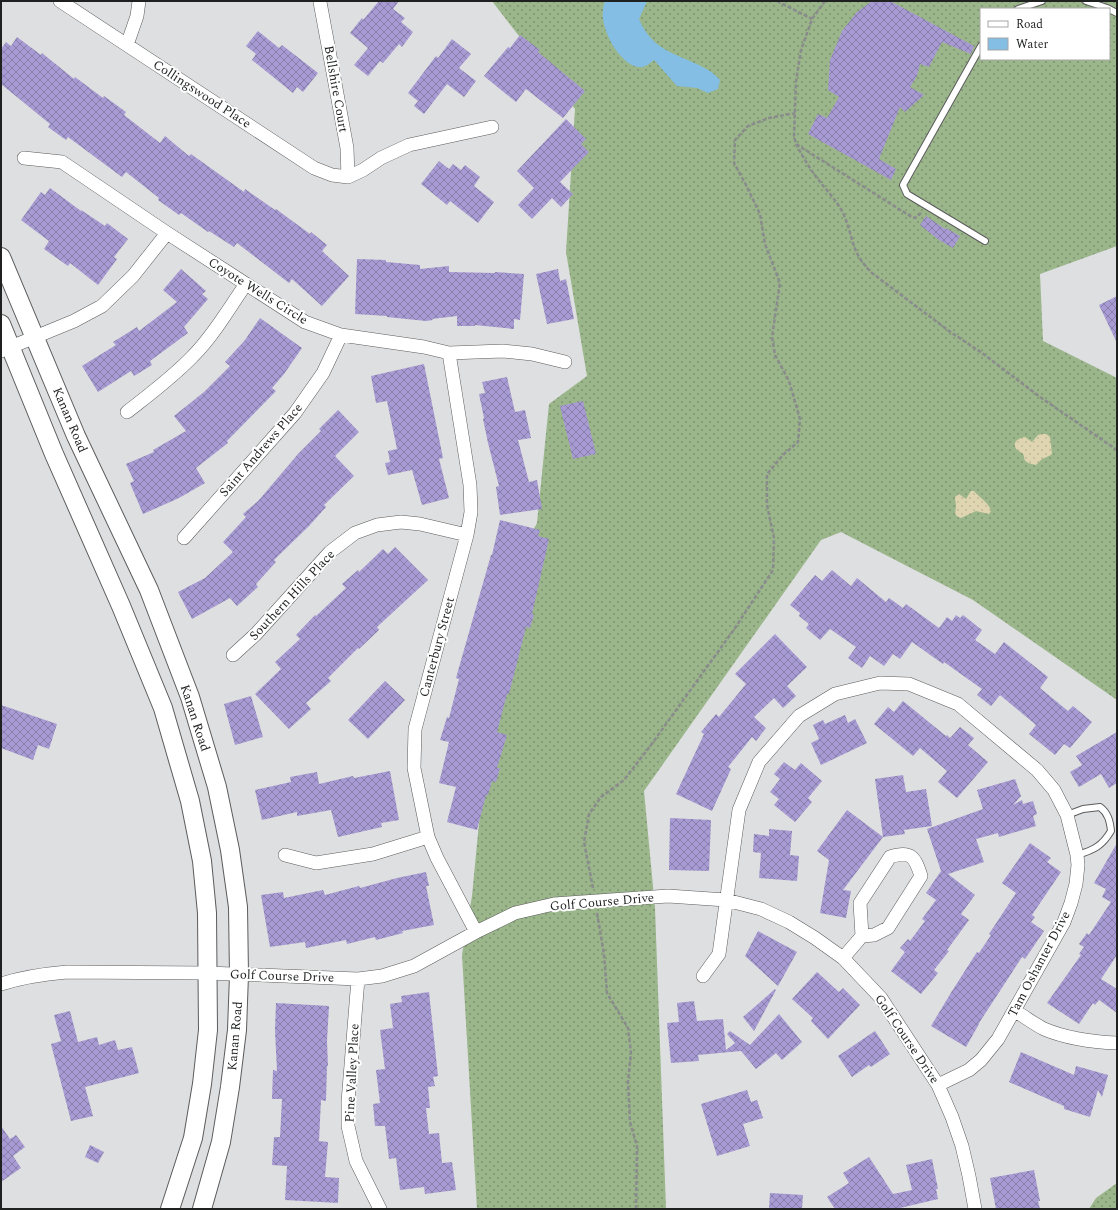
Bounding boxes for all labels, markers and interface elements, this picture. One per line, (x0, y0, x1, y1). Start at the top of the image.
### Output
legend (980, 8, 1110, 60)
text: Road (1016, 15, 1043, 34)
text: Water (1016, 35, 1048, 54)
street label: Bellshire Court (319, 44, 354, 134)
street label: Collingswood Place (149, 55, 255, 133)
street label: Coyote Wells Circle (204, 252, 312, 330)
street label: Kanan Road (47, 384, 93, 456)
street label: Saint Andrews Place (215, 399, 307, 501)
street label: Southern Hills Place (244, 545, 340, 645)
street label: Canterbury Street (414, 594, 460, 699)
street label: Kanan Road (175, 682, 215, 754)
street label: Golf Course Drive (549, 887, 655, 917)
street label: Tam Oshanter Drive (1003, 907, 1075, 1021)
street label: Golf Course Drive (229, 964, 335, 988)
street label: Golf Course Drive (870, 990, 944, 1088)
street label: Kanan Road (222, 1001, 248, 1071)
street label: Pine Valley Place (339, 1023, 365, 1123)

